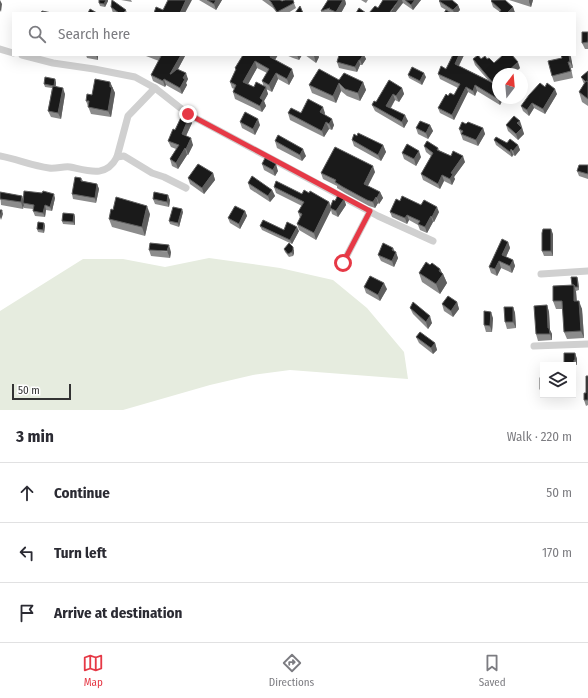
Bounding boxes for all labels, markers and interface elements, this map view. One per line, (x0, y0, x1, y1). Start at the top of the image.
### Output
search box (12, 12, 576, 56)
icon: search (26, 23, 48, 45)
text: Search here (58, 25, 130, 43)
north arrow (492, 68, 528, 104)
route end (179, 105, 197, 123)
route start (334, 254, 352, 272)
map controls (540, 362, 576, 398)
button: layers (540, 362, 576, 398)
scale bar (12, 382, 71, 401)
text: 50 m (18, 384, 40, 397)
text: 3 min (16, 426, 54, 447)
text: Walk · 220 m (507, 429, 572, 444)
icon: ahead (16, 482, 38, 504)
text: Continue (54, 484, 110, 502)
text: 50 m (546, 485, 572, 500)
icon: left (16, 542, 38, 564)
text: Turn left (54, 544, 107, 562)
text: 170 m (542, 545, 572, 560)
icon: arrive (16, 602, 38, 624)
text: Arrive at destination (54, 604, 182, 622)
tab: Map (82, 652, 104, 689)
tab: Directions (269, 652, 314, 689)
tab: Saved (479, 652, 506, 689)

